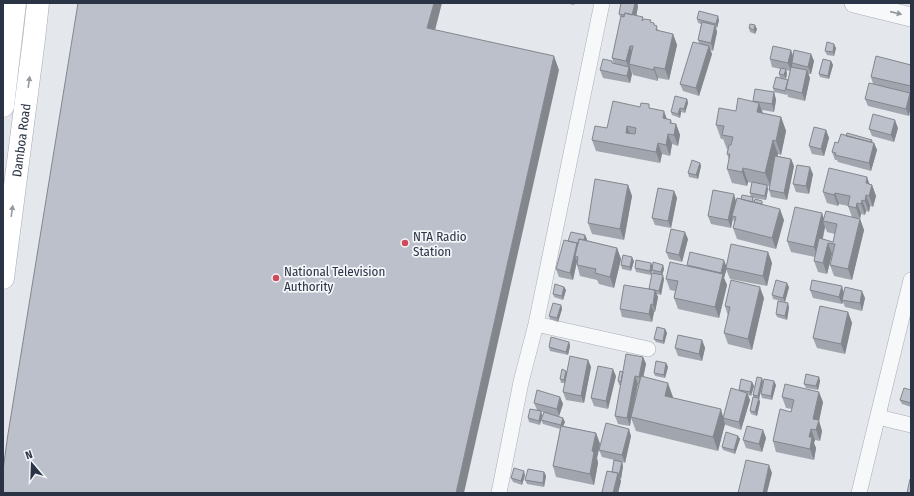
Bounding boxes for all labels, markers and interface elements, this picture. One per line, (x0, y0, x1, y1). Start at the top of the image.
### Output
one-way arrow (890, 10, 902, 16)
one-way arrow (26, 76, 32, 88)
street label: Damboa Road (9, 103, 34, 178)
one-way arrow (9, 205, 15, 217)
place label: NTA Radio Station (413, 229, 467, 259)
marker: NTA Radio Station (400, 238, 410, 248)
place label: National Television Authority (284, 264, 385, 294)
marker: National Television Authority (271, 273, 281, 283)
north arrow (12, 444, 52, 484)
text: N (24, 448, 34, 462)

